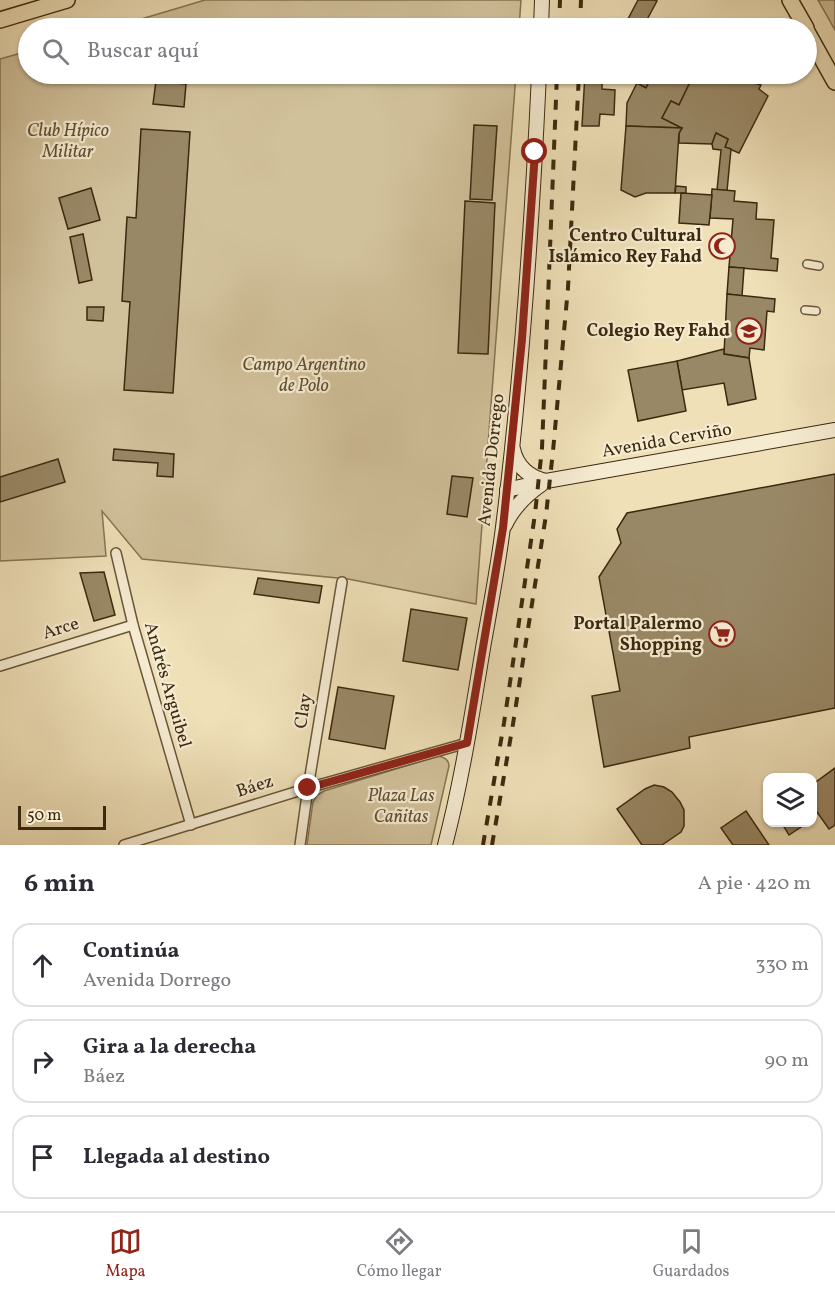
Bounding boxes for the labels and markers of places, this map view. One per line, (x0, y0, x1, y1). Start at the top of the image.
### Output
place label: Centro Cultural Islámico Rey Fahd (549, 224, 702, 270)
mosque icon: Centro Cultural Islámico Rey Fahd (707, 231, 737, 261)
school or university icon: Colegio Rey Fahd (734, 316, 764, 346)
place label: Colegio Rey Fahd (586, 319, 730, 344)
place label: Portal Palermo Shopping (573, 612, 702, 658)
supermarket icon: Portal Palermo Shopping (707, 619, 737, 649)

